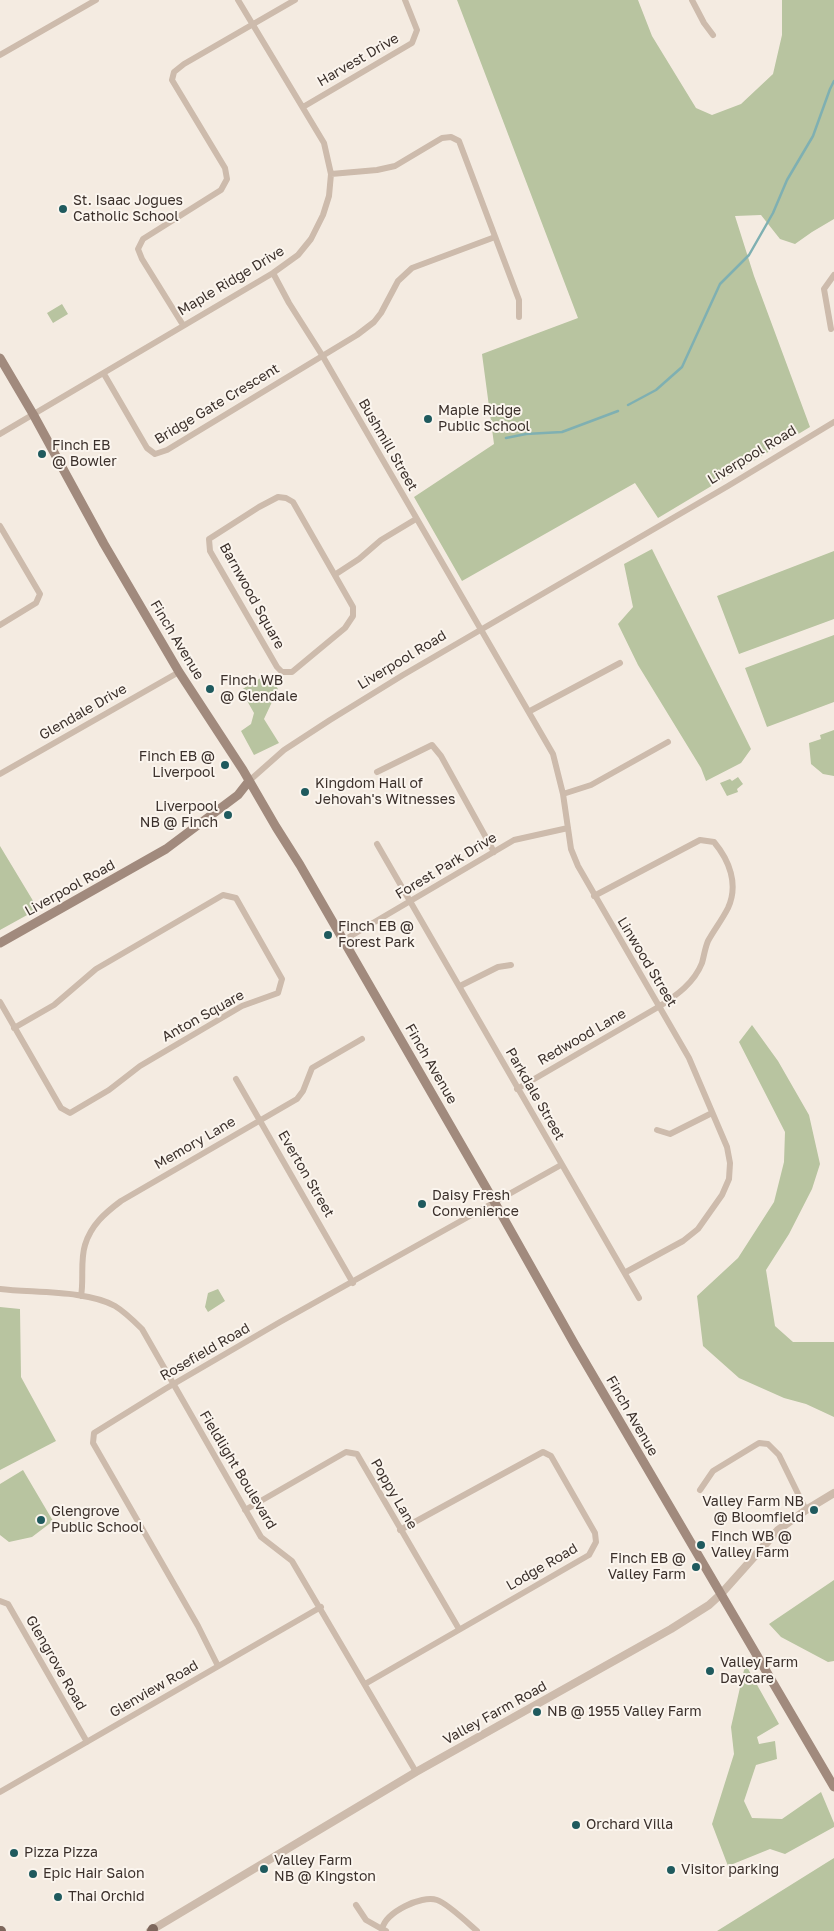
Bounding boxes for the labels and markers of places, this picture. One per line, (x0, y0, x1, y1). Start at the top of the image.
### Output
place label: St. Isaac Jogues Catholic School (73, 193, 183, 226)
marker: St. Isaac Jogues Catholic School (57, 203, 69, 215)
place label: Maple Ridge Public School (438, 403, 530, 436)
marker: Maple Ridge Public School (422, 413, 434, 425)
place label: Finch EB @ Bowler (52, 438, 117, 471)
marker: Finch EB @ Bowler (36, 448, 48, 460)
place label: Finch WB @ Glendale (220, 673, 298, 706)
marker: Finch WB @ Glendale (204, 683, 216, 695)
place label: Finch EB @ Liverpool (139, 749, 215, 782)
marker: Finch EB @ Liverpool (219, 759, 231, 771)
place label: Kingdom Hall of Jehovah's Witnesses (315, 776, 455, 809)
marker: Kingdom Hall of Jehovah's Witnesses (299, 786, 311, 798)
place label: Liverpool NB @ Finch (140, 799, 218, 832)
marker: Liverpool NB @ Finch (222, 809, 234, 821)
place label: Finch EB @ Forest Park (338, 919, 415, 952)
marker: Finch EB @ Forest Park (322, 929, 334, 941)
place label: Daisy Fresh Convenience (432, 1188, 519, 1220)
marker: Daisy Fresh Convenience (416, 1198, 428, 1210)
place label: Valley Farm NB @ Bloomfield (702, 1494, 804, 1526)
place label: Glengrove Public School (51, 1504, 143, 1536)
marker: Valley Farm NB @ Bloomfield (808, 1504, 820, 1516)
marker: Glengrove Public School (35, 1514, 47, 1526)
place label: Finch WB @ Valley Farm (711, 1529, 792, 1561)
marker: Finch WB @ Valley Farm (695, 1539, 707, 1551)
place label: Finch EB @ Valley Farm (608, 1551, 686, 1584)
marker: Finch EB @ Valley Farm (690, 1561, 702, 1573)
place label: Valley Farm Daycare (720, 1655, 798, 1688)
marker: Valley Farm Daycare (704, 1665, 716, 1677)
place label: NB @ 1955 Valley Farm (547, 1704, 702, 1720)
marker: NB @ 1955 Valley Farm (531, 1706, 543, 1718)
place label: Orchard Villa (586, 1817, 673, 1833)
marker: Orchard Villa (570, 1819, 582, 1831)
place label: Pizza Pizza (24, 1845, 98, 1861)
marker: Pizza Pizza (8, 1847, 20, 1859)
place label: Valley Farm NB @ Kingston (274, 1853, 376, 1885)
place label: Visitor parking (681, 1862, 779, 1878)
marker: Valley Farm NB @ Kingston (258, 1863, 270, 1875)
marker: Visitor parking (665, 1864, 677, 1876)
place label: Epic Hair Salon (43, 1866, 145, 1882)
marker: Epic Hair Salon (27, 1868, 39, 1880)
place label: Thai Orchid (68, 1889, 145, 1905)
marker: Thai Orchid (52, 1891, 64, 1903)

